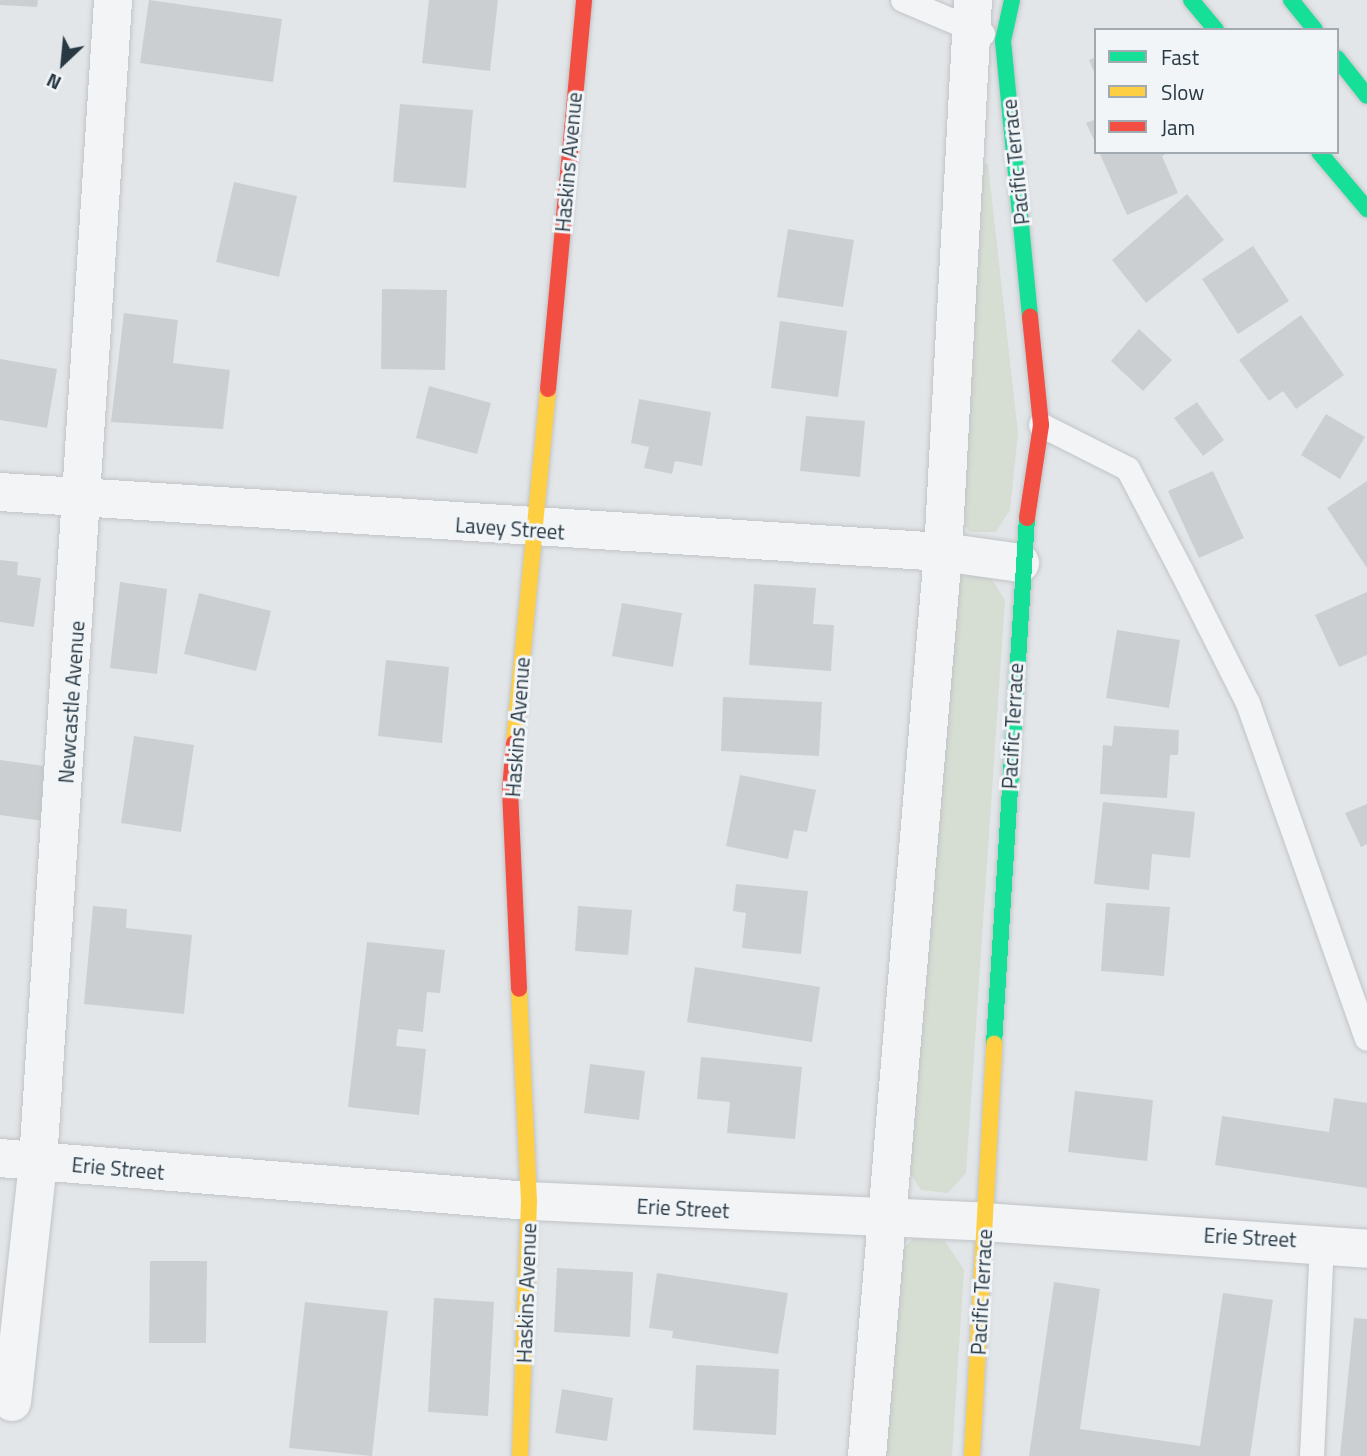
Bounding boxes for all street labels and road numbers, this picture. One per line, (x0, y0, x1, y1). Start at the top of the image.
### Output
street label: Haskins Avenue (549, 91, 587, 233)
street label: Pacific Terrace (996, 98, 1034, 226)
street label: Lavey Street (454, 512, 566, 544)
street label: Newcastle Avenue (53, 620, 89, 784)
street label: Haskins Avenue (500, 656, 534, 798)
street label: Pacific Terrace (996, 662, 1028, 790)
street label: Erie Street (71, 1151, 165, 1185)
street label: Erie Street (636, 1193, 730, 1223)
street label: Haskins Avenue (511, 1222, 541, 1364)
street label: Erie Street (1203, 1222, 1297, 1252)
street label: Pacific Terrace (965, 1228, 997, 1356)

